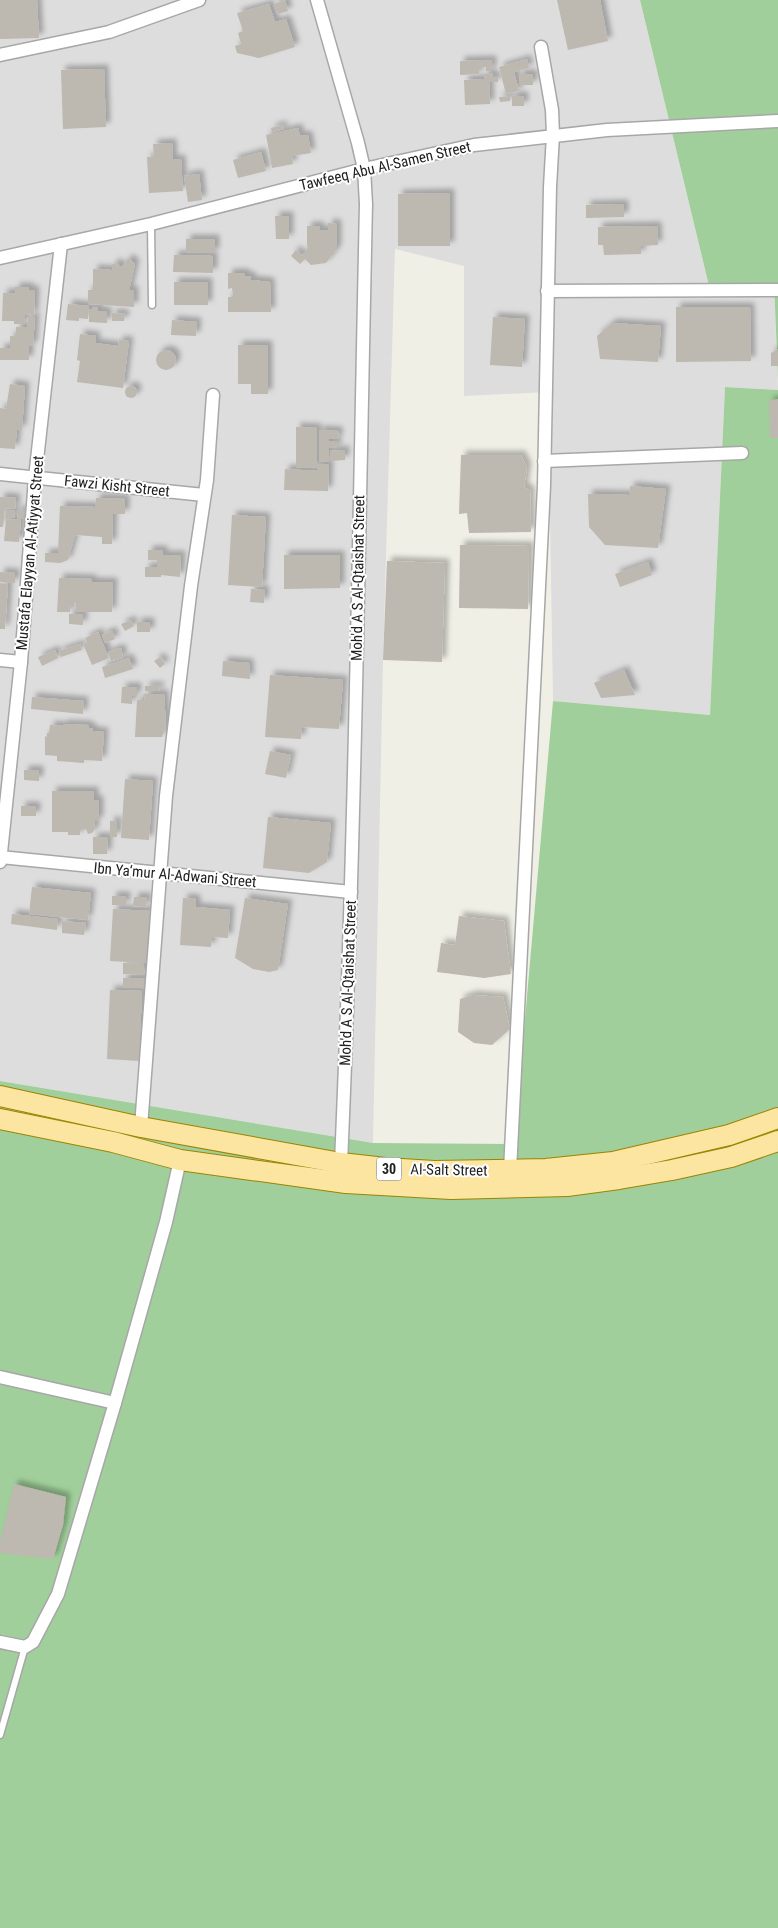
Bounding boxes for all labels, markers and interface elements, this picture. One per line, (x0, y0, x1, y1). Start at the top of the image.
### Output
street label: Tawfeeq Abu Al-Samen Street (298, 138, 472, 194)
street label: Mustafa Elayyan Al-Atiyyat Street (13, 455, 47, 651)
street label: Fawzi Kisht Street (63, 472, 171, 500)
street label: Moh'd A S Al-Qtaishat Street (348, 495, 368, 661)
street label: Ibn Ya‘mur Al-Adwani Street (93, 859, 257, 891)
street label: Moh'd A S Al-Qtaishat Street (336, 900, 360, 1066)
road number: 30 (376, 1158, 402, 1180)
street label: Al-Salt Street (410, 1160, 488, 1180)

